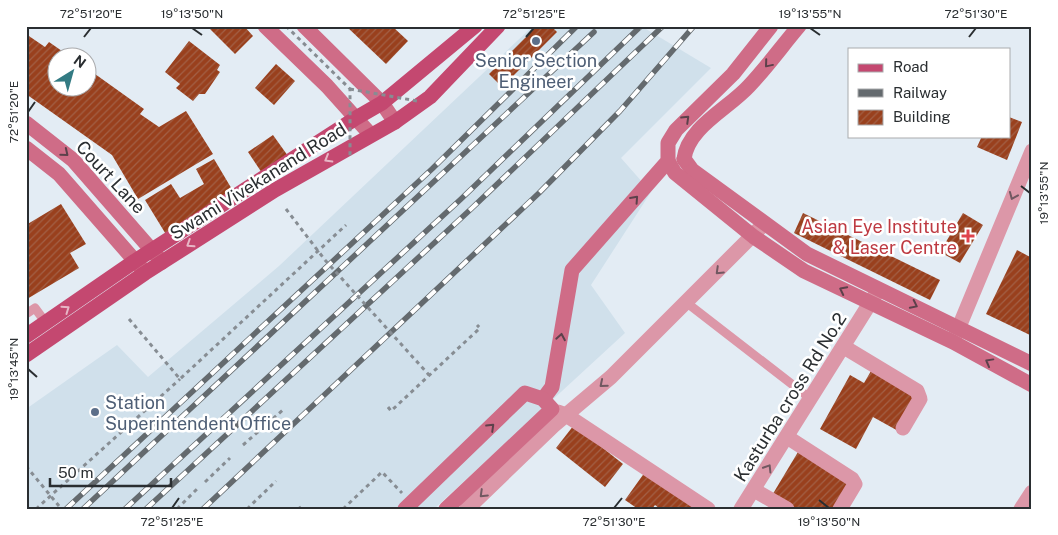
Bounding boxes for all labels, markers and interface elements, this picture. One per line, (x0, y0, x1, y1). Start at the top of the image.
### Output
text: 72°51'20"E (60, 7, 122, 21)
text: 19°13'50"N (161, 7, 223, 21)
text: 72°51'25"E (503, 7, 565, 21)
text: 19°13'55"N (779, 7, 841, 21)
text: 72°51'30"E (945, 7, 1007, 21)
marker: Senior Section Engineer (530, 35, 542, 47)
north arrow (48, 48, 98, 98)
legend (848, 48, 1010, 138)
place label: Senior Section Engineer (475, 50, 597, 92)
text: N (71, 52, 89, 71)
one-way arrow (764, 58, 773, 67)
text: Road (893, 58, 929, 75)
text: 72°51'20"E (7, 81, 21, 143)
text: Railway (893, 84, 947, 101)
text: Building (893, 108, 951, 125)
one-way arrow (681, 116, 690, 125)
street label: Swami Vivekanand Road (166, 118, 350, 244)
street label: Court Lane (72, 136, 150, 218)
one-way arrow (59, 147, 68, 156)
one-way arrow (325, 152, 334, 162)
text: 19°13'55"N (1037, 162, 1051, 224)
one-way arrow (1009, 191, 1019, 200)
one-way arrow (629, 196, 638, 205)
place label: Asian Eye Institute & Laser Centre (801, 216, 957, 258)
marker: Asian Eye Institute & Laser Centre (961, 229, 975, 243)
one-way arrow (186, 238, 195, 248)
one-way arrow (716, 265, 725, 274)
one-way arrow (839, 286, 848, 296)
one-way arrow (909, 299, 918, 309)
one-way arrow (61, 306, 70, 315)
street label: Kasturba cross Rd No.2 (729, 309, 851, 485)
one-way arrow (555, 332, 565, 341)
text: 19°13'45"N (7, 338, 21, 400)
one-way arrow (985, 358, 994, 368)
one-way arrow (600, 379, 609, 387)
place label: Station Superintendent Office (105, 392, 291, 434)
marker: Station Superintendent Office (89, 406, 101, 418)
one-way arrow (485, 423, 494, 432)
scale bar (50, 455, 171, 487)
text: 50 m (58, 464, 93, 481)
one-way arrow (762, 464, 771, 474)
one-way arrow (480, 488, 489, 497)
text: 72°51'25"E (141, 515, 203, 529)
text: 72°51'30"E (583, 515, 645, 529)
text: 19°13'50"N (798, 515, 860, 529)

